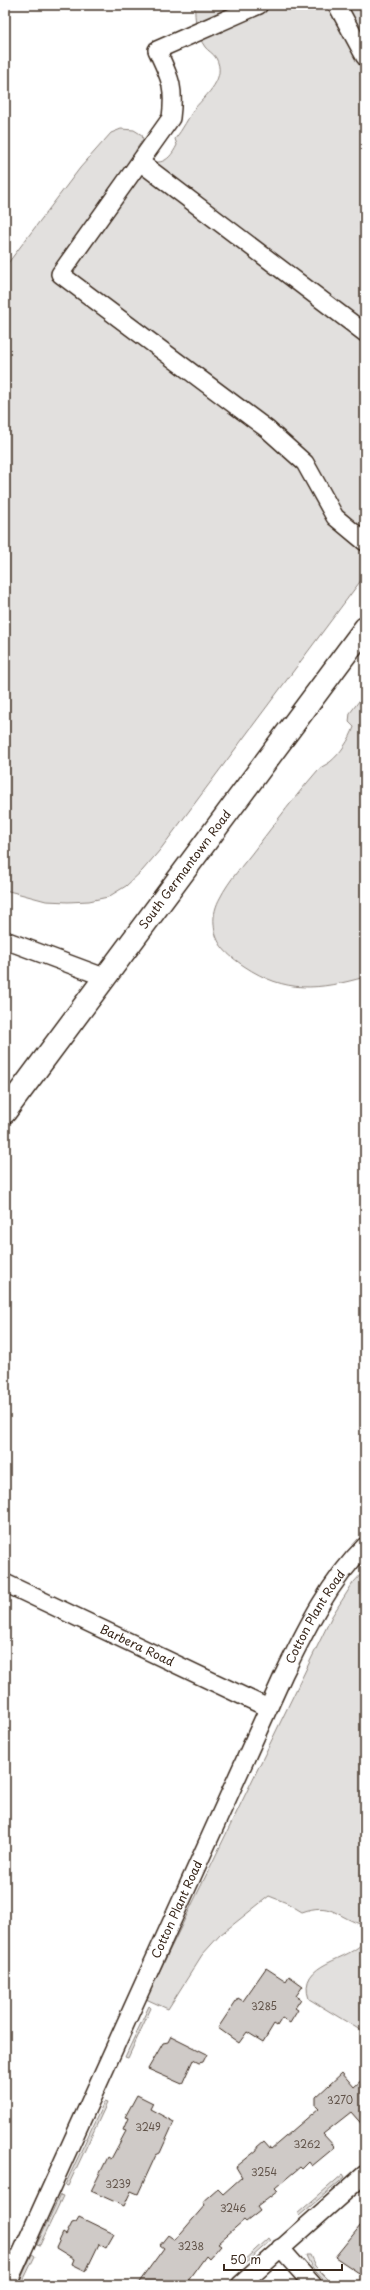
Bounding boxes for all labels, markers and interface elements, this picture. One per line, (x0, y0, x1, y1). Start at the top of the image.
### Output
street label: South Germantown Road (134, 806, 235, 932)
street label: Cotton Plant Road (280, 1566, 349, 1667)
street label: Barbera Road (97, 1619, 177, 1670)
street label: Cotton Plant Road (146, 1857, 206, 1961)
house number: 3285 (251, 1998, 277, 2013)
house number: 3270 (327, 2092, 353, 2107)
house number: 3249 (135, 2119, 161, 2134)
house number: 3262 (294, 2136, 320, 2151)
house number: 3254 (251, 2164, 277, 2179)
house number: 3239 (105, 2176, 131, 2191)
house number: 3246 (220, 2200, 246, 2215)
house number: 3238 (178, 2238, 204, 2253)
scale bar (224, 2246, 342, 2272)
text: 50 m (230, 2250, 261, 2268)

